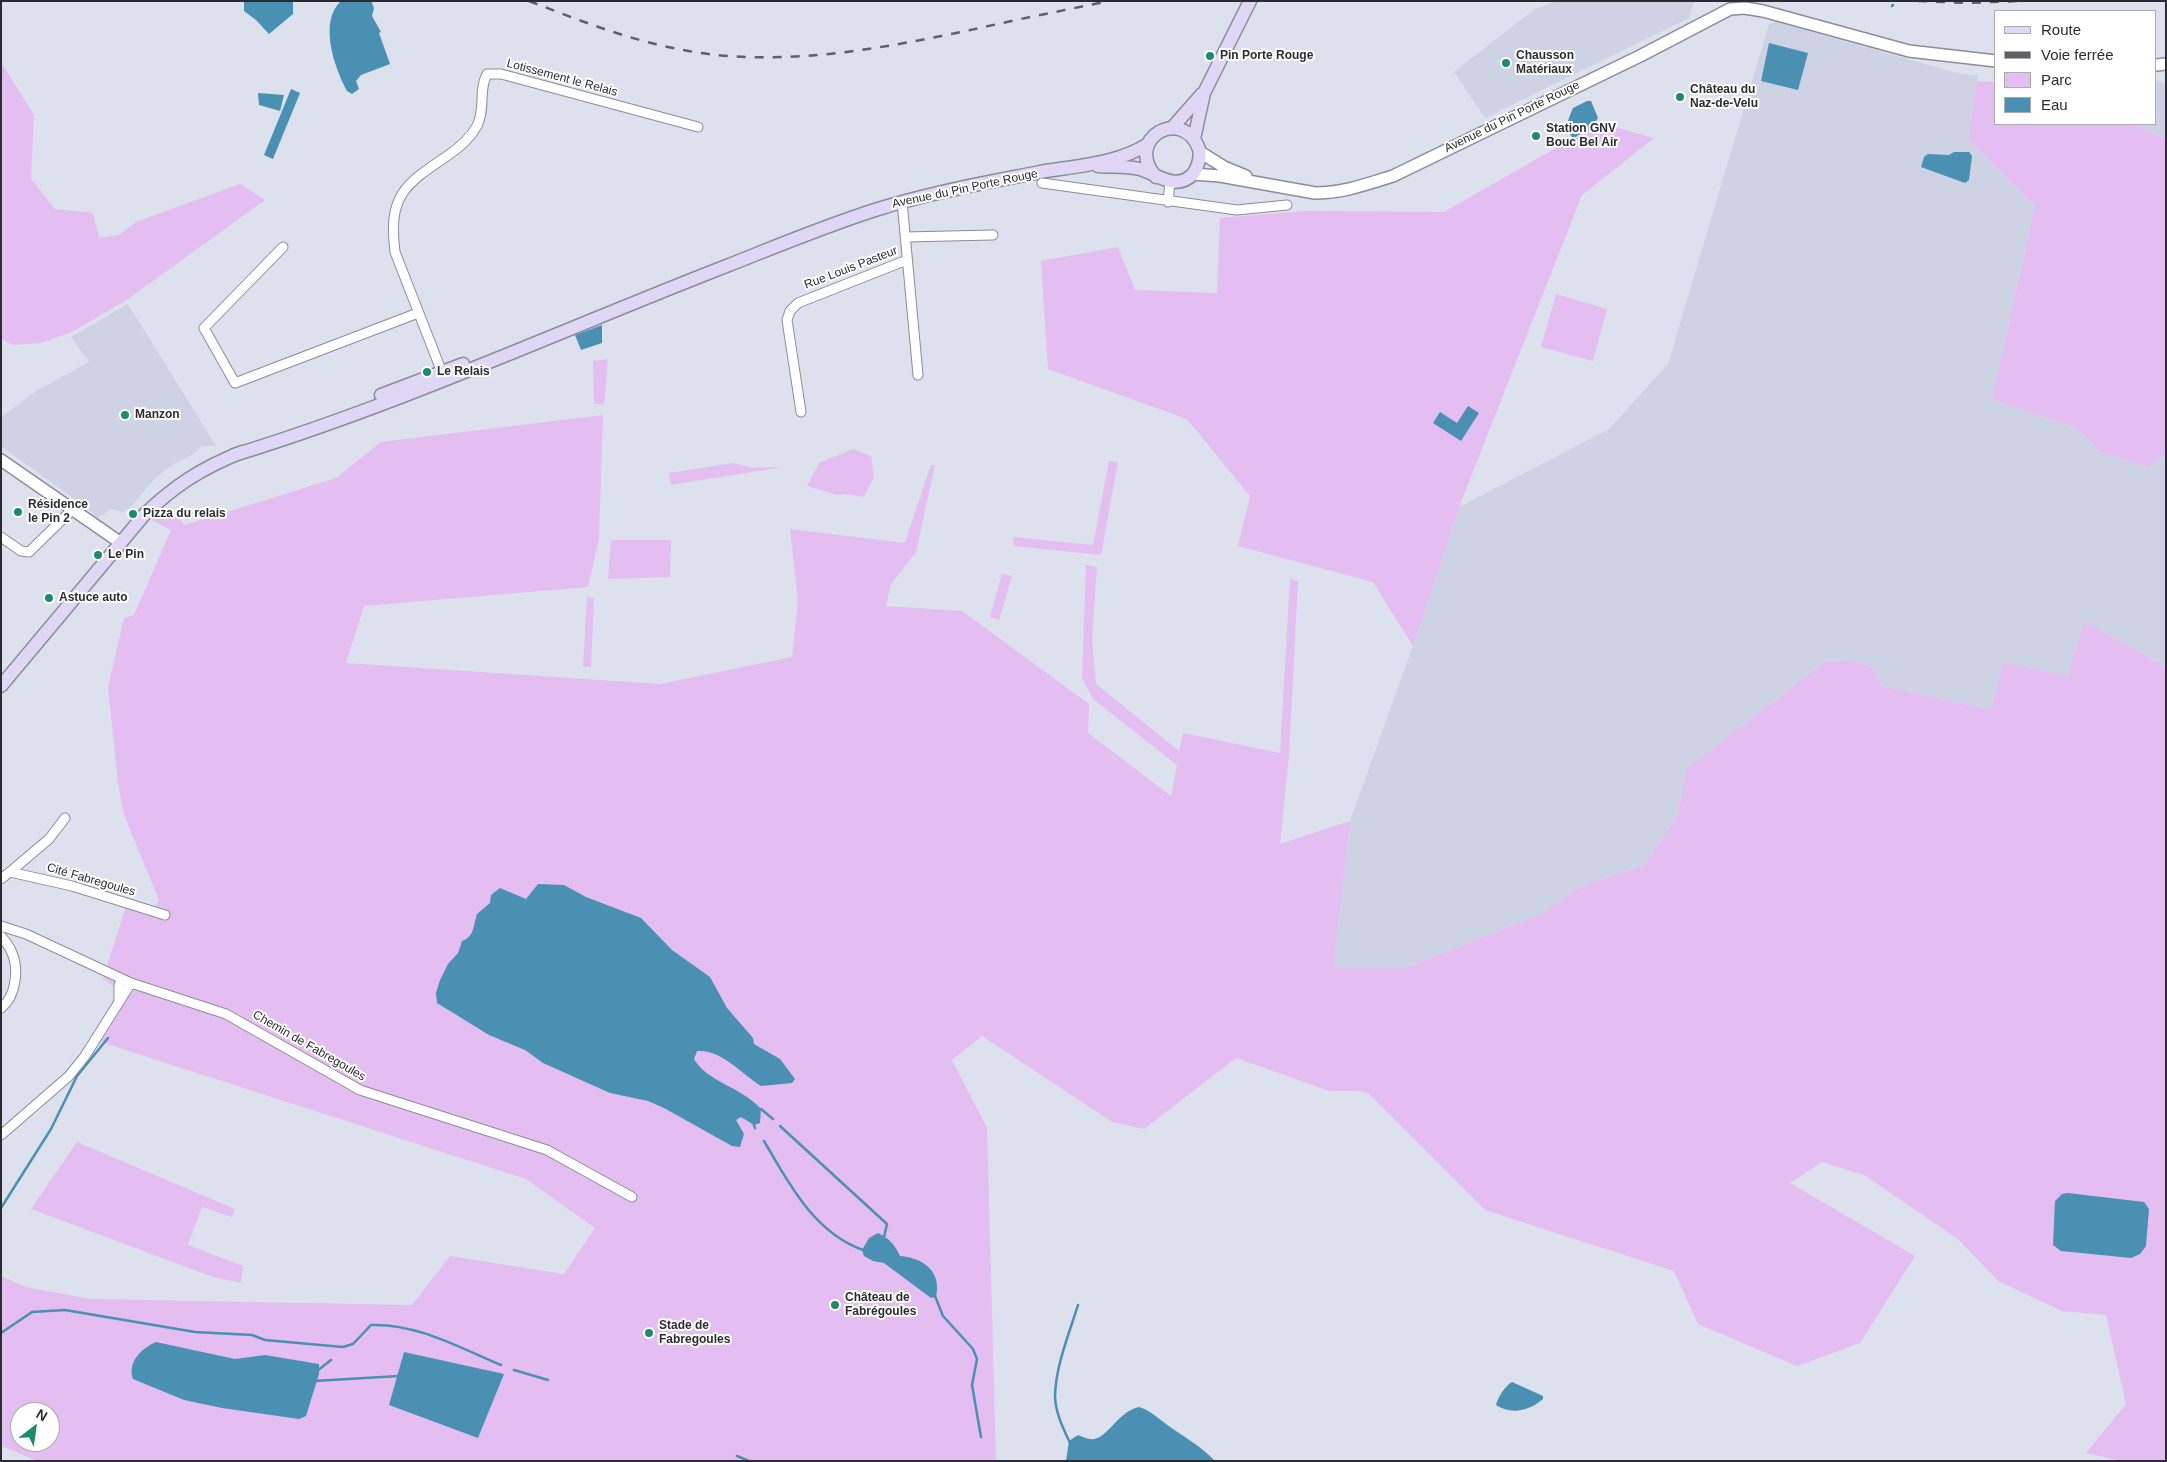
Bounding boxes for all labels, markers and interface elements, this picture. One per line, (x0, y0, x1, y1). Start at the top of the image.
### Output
legend (1994, 10, 2157, 125)
text: Route (2041, 21, 2081, 38)
text: Voie ferrée (2041, 46, 2114, 63)
place label: Pin Porte Rouge (1220, 49, 1313, 63)
place label: Chausson Matériaux (1516, 49, 1574, 77)
marker: Pin Porte Rouge (1204, 50, 1216, 62)
street label: Lotissement le Relais (505, 56, 619, 100)
marker: Chausson Matériaux (1500, 57, 1512, 69)
text: Parc (2041, 71, 2072, 88)
street label: Avenue du Pin Porte Rouge (1442, 78, 1582, 156)
place label: Château du Naz-de-Velu (1690, 83, 1758, 111)
marker: Château du Naz-de-Velu (1674, 91, 1686, 103)
text: Eau (2041, 96, 2068, 113)
place label: Station GNV Bouc Bel Air (1546, 122, 1618, 150)
marker: Station GNV Bouc Bel Air (1530, 130, 1542, 142)
street label: Avenue du Pin Porte Rouge (891, 167, 1039, 211)
street label: Rue Louis Pasteur (802, 244, 900, 292)
place label: Le Relais (437, 365, 490, 379)
marker: Le Relais (421, 366, 433, 378)
place label: Manzon (135, 408, 180, 422)
marker: Manzon (119, 409, 131, 421)
place label: Résidence le Pin 2 (28, 498, 88, 526)
marker: Résidence le Pin 2 (12, 506, 24, 518)
place label: Pizza du relais (143, 507, 226, 521)
marker: Pizza du relais (127, 508, 139, 520)
place label: Le Pin (108, 548, 144, 562)
marker: Le Pin (92, 549, 104, 561)
place label: Astuce auto (59, 591, 128, 605)
marker: Astuce auto (43, 592, 55, 604)
street label: Cité Fabregoules (45, 860, 137, 900)
street label: Chemin de Fabregoules (250, 1008, 368, 1084)
place label: Château de Fabrégoules (845, 1291, 916, 1319)
marker: Château de Fabrégoules (829, 1299, 841, 1311)
place label: Stade de Fabregoules (659, 1319, 730, 1347)
marker: Stade de Fabregoules (643, 1327, 655, 1339)
north arrow (10, 1402, 60, 1452)
text: N (34, 1405, 50, 1424)

